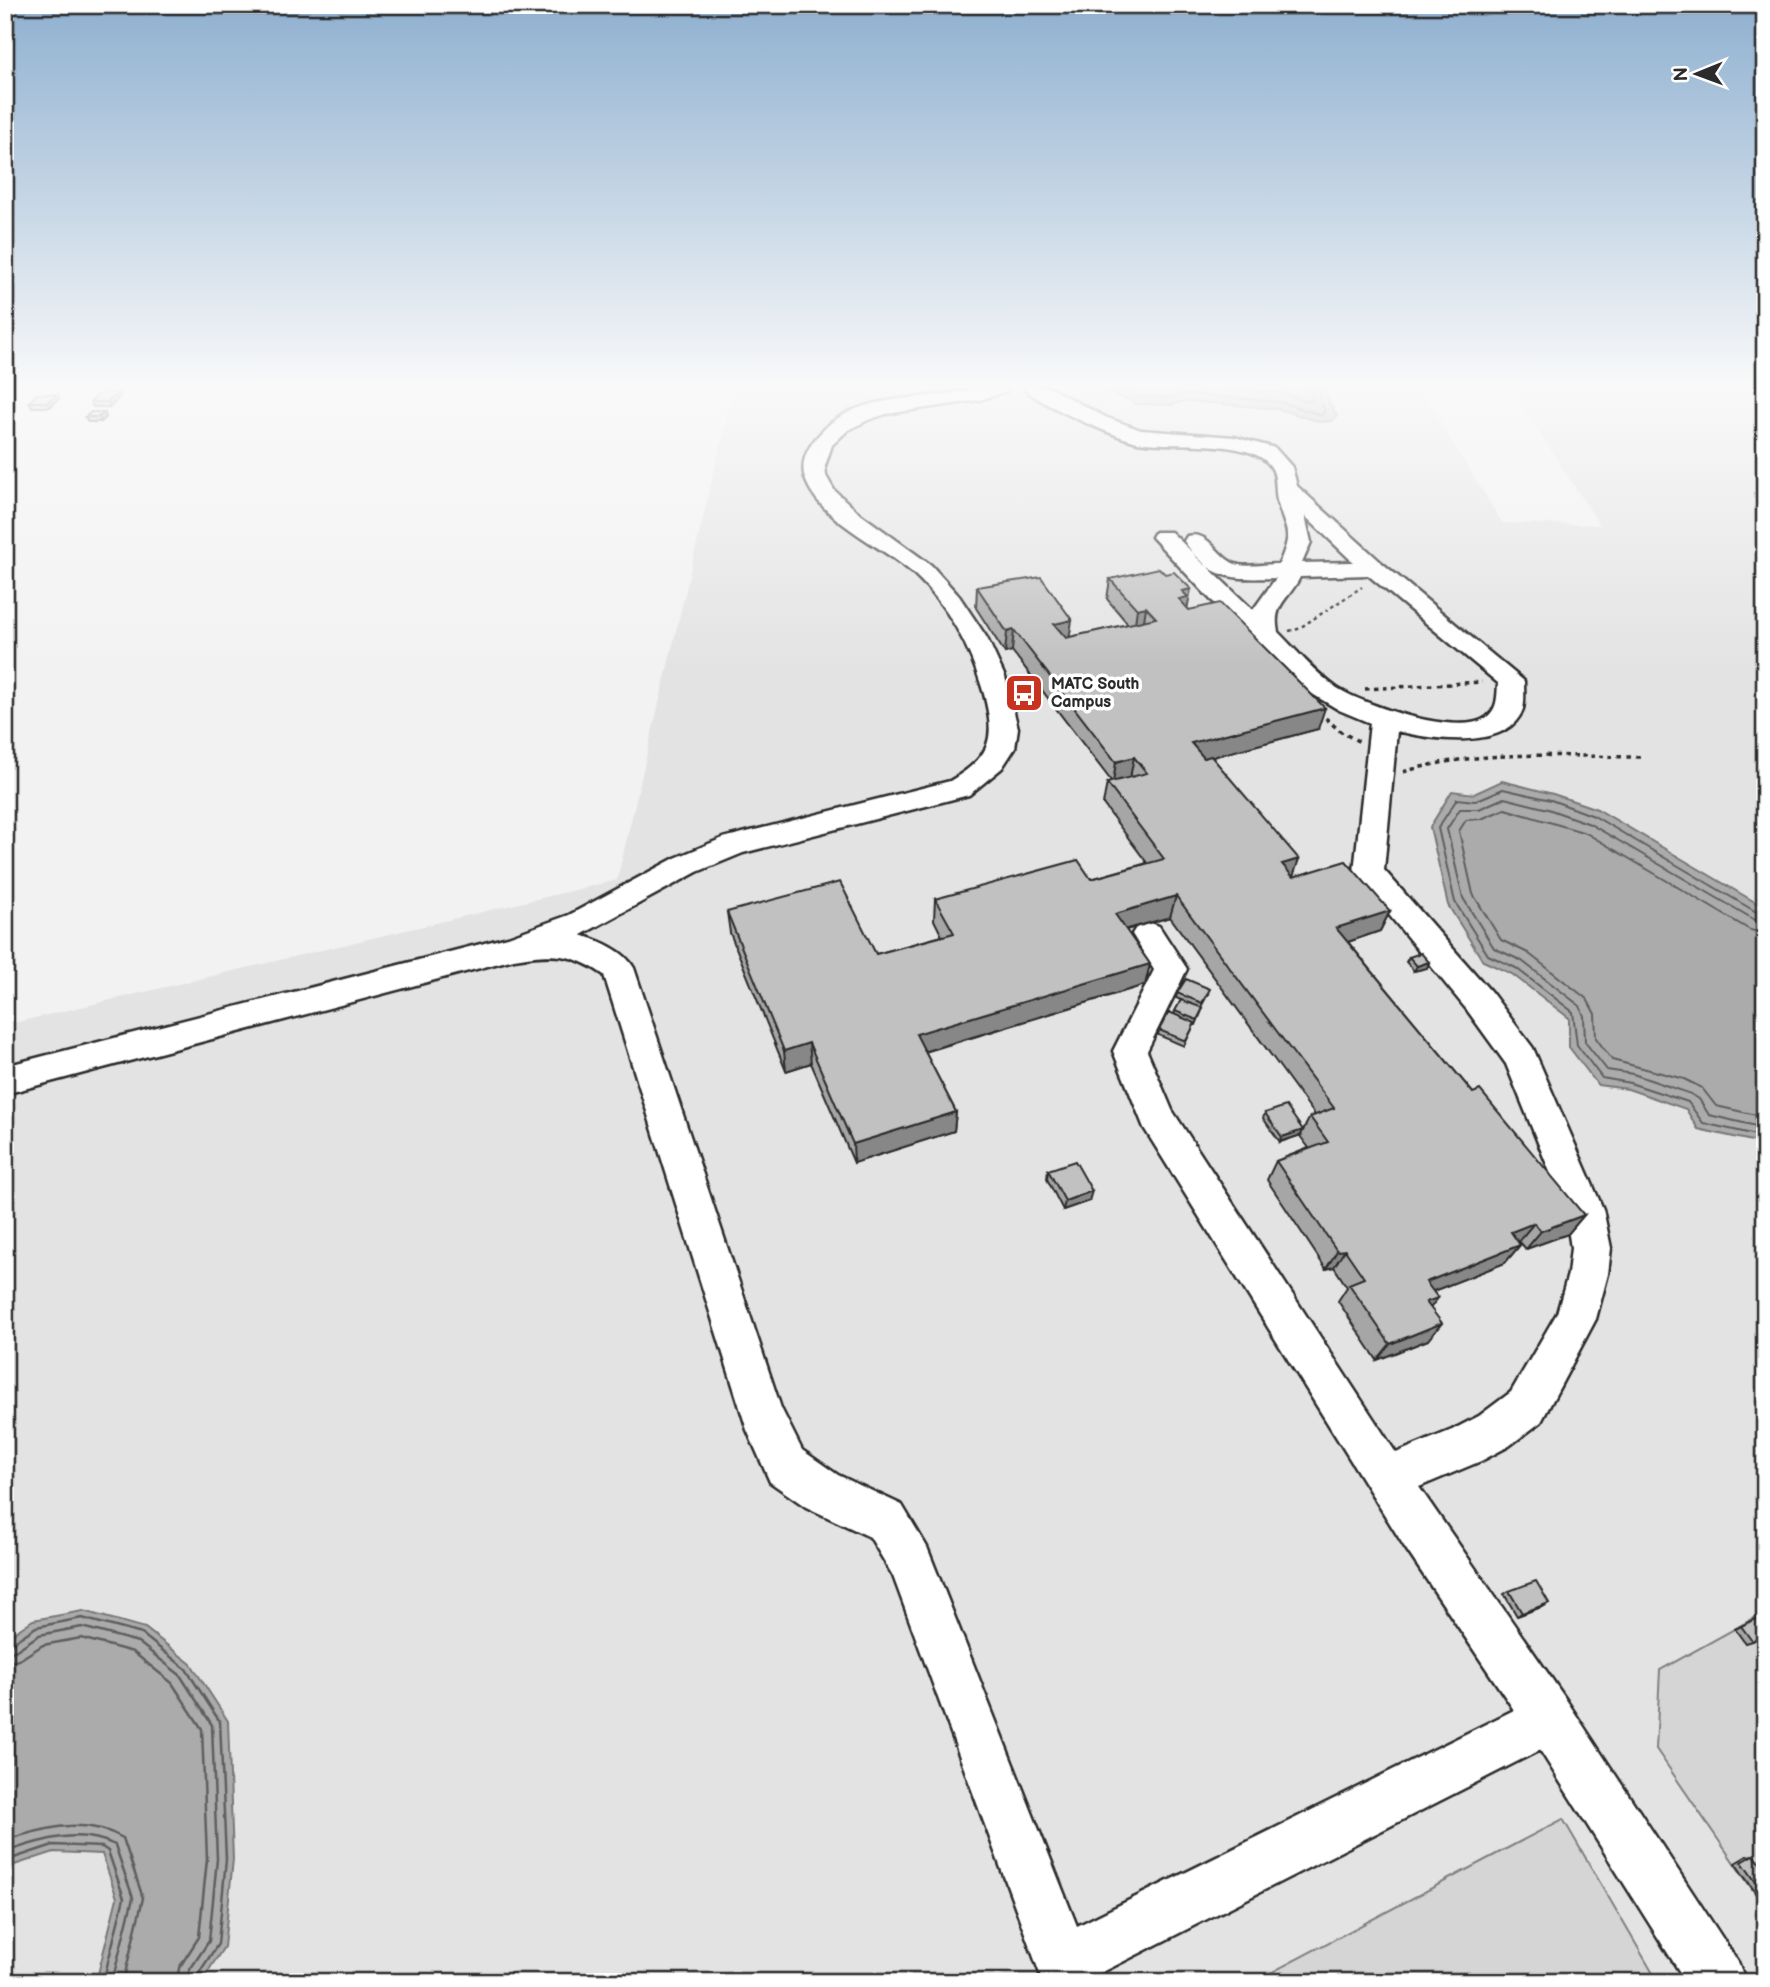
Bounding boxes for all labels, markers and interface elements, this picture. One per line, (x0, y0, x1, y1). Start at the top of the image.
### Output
north arrow (1662, 38, 1732, 108)
text: N (1670, 67, 1693, 82)
bus stop icon: MATC South Campus (1003, 672, 1045, 714)
place label: MATC South Campus (1051, 675, 1139, 712)

